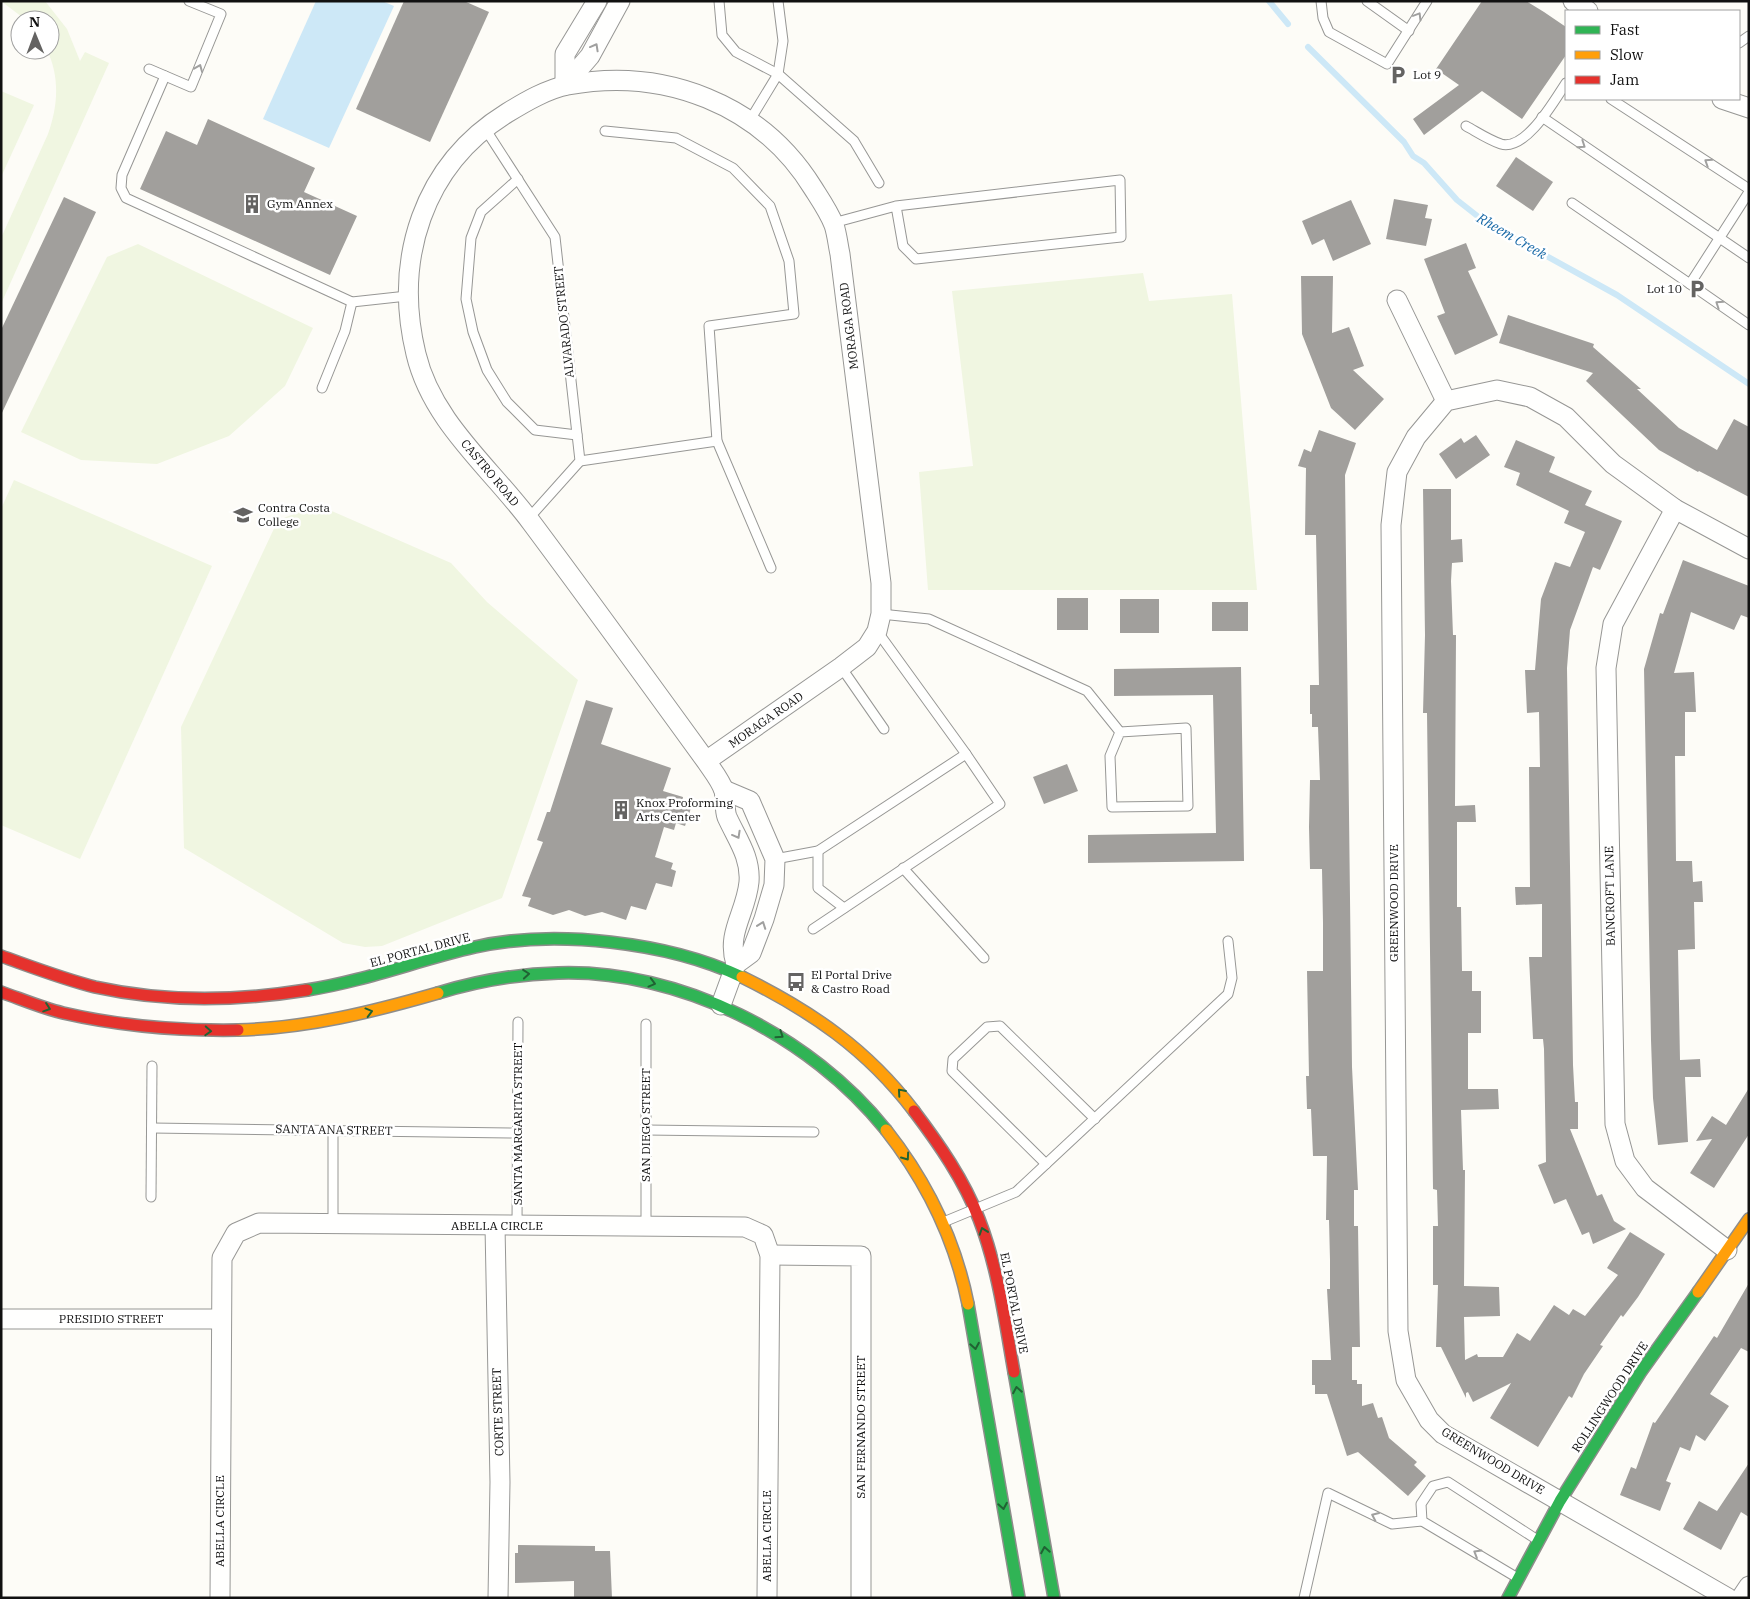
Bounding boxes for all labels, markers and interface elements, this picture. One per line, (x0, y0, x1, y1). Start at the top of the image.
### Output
north arrow (10, 10, 60, 60)
legend (1565, 10, 1740, 100)
one-way arrow (1412, 12, 1422, 21)
text: N (29, 13, 40, 31)
text: Fast (1610, 20, 1640, 39)
one-way arrow (588, 43, 598, 52)
text: Slow (1610, 45, 1644, 64)
one-way arrow (192, 64, 203, 73)
parking icon: Lot 9 (1387, 64, 1409, 86)
place label: Lot 9 (1413, 67, 1441, 82)
text: Jam (1610, 70, 1639, 89)
one-way arrow (1577, 139, 1586, 148)
one-way arrow (1704, 159, 1714, 168)
building icon: Gym Annex (241, 193, 263, 215)
place label: Gym Annex (267, 196, 333, 211)
water label: Rheem Creek (1473, 208, 1551, 264)
street label: ALVARADO STREET (550, 265, 577, 379)
parking icon: Lot 10 (1686, 278, 1708, 300)
place label: Lot 10 (1647, 281, 1682, 296)
street label: MORAGA ROAD (836, 282, 861, 370)
one-way arrow (1715, 301, 1725, 310)
street label: CASTRO ROAD (458, 436, 523, 509)
place label: Contra Costa College (258, 500, 330, 529)
school or university icon: Contra Costa College (232, 504, 254, 526)
street label: MORAGA ROAD (726, 688, 806, 751)
place label: Knox Proforming Arts Center (636, 795, 734, 824)
building icon: Knox Proforming Arts Center (610, 799, 632, 821)
one-way arrow (731, 830, 741, 839)
street label: GREENWOOD DRIVE (1386, 844, 1401, 962)
street label: BANCROFT LANE (1601, 846, 1618, 946)
one-way arrow (756, 921, 766, 929)
street label: EL PORTAL DRIVE (368, 929, 472, 970)
place label: El Portal Drive & Castro Road (811, 967, 892, 996)
one-way arrow (523, 969, 531, 980)
bus stop icon: El Portal Drive & Castro Road (785, 971, 807, 993)
one-way arrow (648, 977, 657, 988)
one-way arrow (43, 1002, 51, 1012)
one-way arrow (364, 1007, 373, 1018)
one-way arrow (204, 1025, 212, 1036)
one-way arrow (775, 1028, 784, 1038)
street label: SANTA MARGARITA STREET (510, 1043, 525, 1205)
street label: SAN DIEGO STREET (638, 1068, 653, 1182)
one-way arrow (897, 1089, 906, 1098)
street label: SANTA ANA STREET (275, 1121, 393, 1138)
one-way arrow (900, 1152, 910, 1161)
street label: ABELLA CIRCLE (451, 1218, 543, 1233)
one-way arrow (979, 1227, 989, 1236)
street label: EL PORTAL DRIVE (997, 1251, 1032, 1355)
street label: PRESIDIO STREET (59, 1311, 163, 1326)
street label: ROLLINGWOOD DRIVE (1568, 1339, 1651, 1455)
one-way arrow (970, 1341, 980, 1350)
street label: SAN FERNANDO STREET (853, 1355, 868, 1499)
street label: CORTE STREET (488, 1367, 507, 1456)
one-way arrow (1012, 1385, 1022, 1394)
street label: GREENWOOD DRIVE (1439, 1424, 1548, 1497)
street label: ABELLA CIRCLE (212, 1475, 227, 1567)
street label: ABELLA CIRCLE (759, 1490, 774, 1582)
one-way arrow (997, 1501, 1007, 1510)
one-way arrow (1371, 1512, 1380, 1522)
one-way arrow (1040, 1546, 1050, 1554)
one-way arrow (1473, 1550, 1482, 1560)

